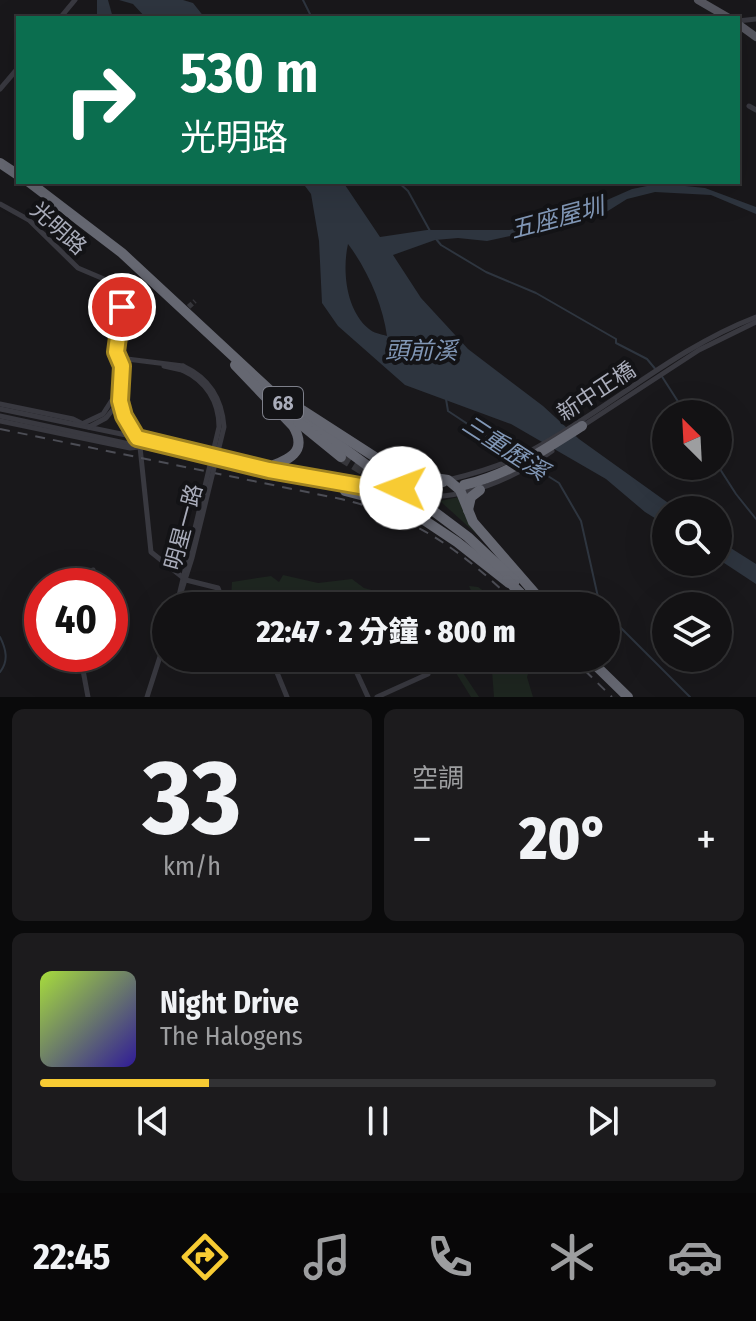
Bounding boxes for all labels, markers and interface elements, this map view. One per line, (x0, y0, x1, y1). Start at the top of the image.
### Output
text: 530 m (180, 40, 318, 107)
icon: right (48, 48, 152, 152)
text: 光明路 (180, 116, 288, 160)
water label: 五座屋圳 (507, 191, 610, 244)
street label: 光明路 (25, 196, 92, 260)
pin (88, 273, 156, 341)
icon: arrive (100, 285, 144, 329)
water label: 頭前溪 (385, 337, 460, 365)
street label: 新中正橋 (552, 356, 641, 427)
road number: 68 (263, 387, 303, 419)
north arrow (652, 400, 732, 480)
map controls (652, 400, 732, 672)
water label: 三重歷溪 (457, 410, 555, 488)
position arrow (359, 446, 443, 530)
street label: 明星一路 (159, 481, 208, 573)
button: search (652, 496, 732, 576)
speed limit sign: 40 (24, 568, 128, 672)
button: layers (652, 592, 732, 672)
text: 22:47 · 2 分鐘 · 800 m (256, 614, 516, 650)
text: 33 (143, 736, 241, 861)
text: 空調 (412, 763, 464, 794)
text: 20° (519, 803, 609, 875)
text: − (412, 813, 432, 866)
text: + (696, 813, 716, 866)
text: km/h (163, 851, 221, 882)
text: Night Drive (160, 985, 299, 1021)
text: The Halogens (160, 1021, 303, 1052)
icon: previous (131, 1099, 175, 1143)
icon: pause (356, 1099, 400, 1143)
icon: next (581, 1099, 625, 1143)
icon: directions (177, 1229, 233, 1285)
icon: music (299, 1229, 355, 1285)
icon: phone (422, 1229, 478, 1285)
icon: climate (544, 1229, 600, 1285)
icon: car (667, 1229, 723, 1285)
text: 22:45 (33, 1235, 110, 1279)

